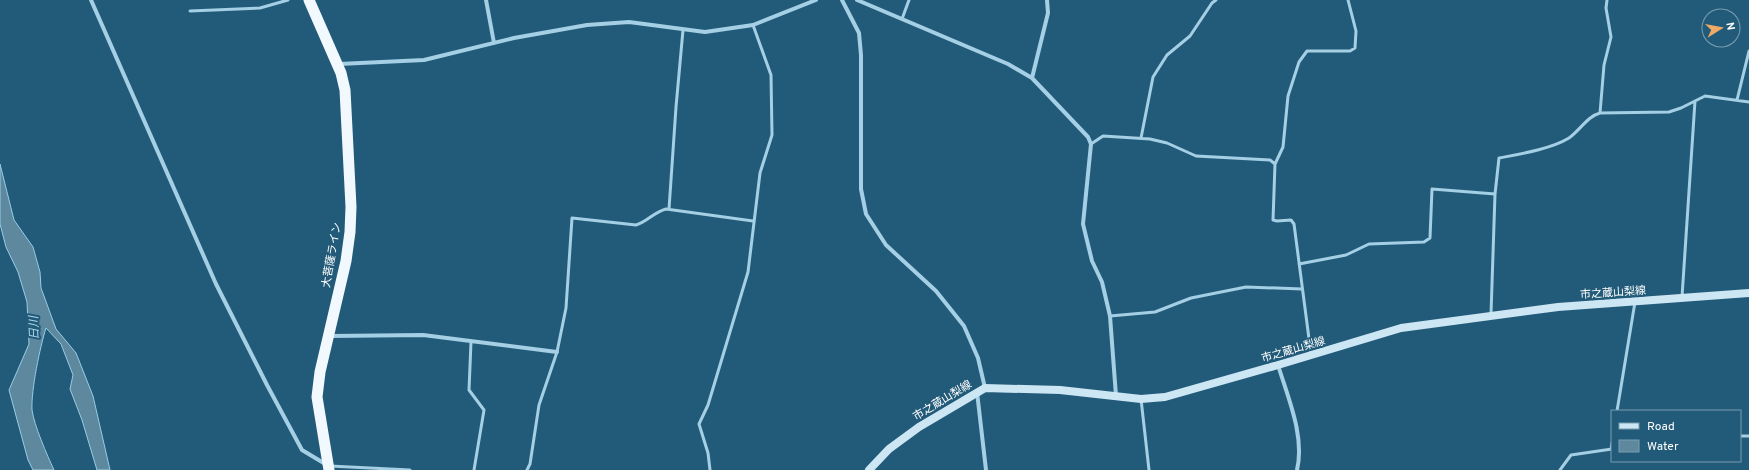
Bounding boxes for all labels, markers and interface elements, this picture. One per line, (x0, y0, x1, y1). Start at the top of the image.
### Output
north arrow (1701, 8, 1741, 48)
text: N (1722, 21, 1737, 31)
street label: 大菩薩ライン (319, 221, 345, 289)
street label: 市之蔵山梨線 (1580, 284, 1646, 302)
water label: 日川 (26, 314, 44, 340)
street label: 市之蔵山梨線 (1260, 334, 1327, 366)
street label: 市之蔵山梨線 (911, 378, 974, 424)
legend (1611, 410, 1741, 462)
text: Road (1647, 419, 1675, 435)
text: Water (1647, 439, 1679, 455)

